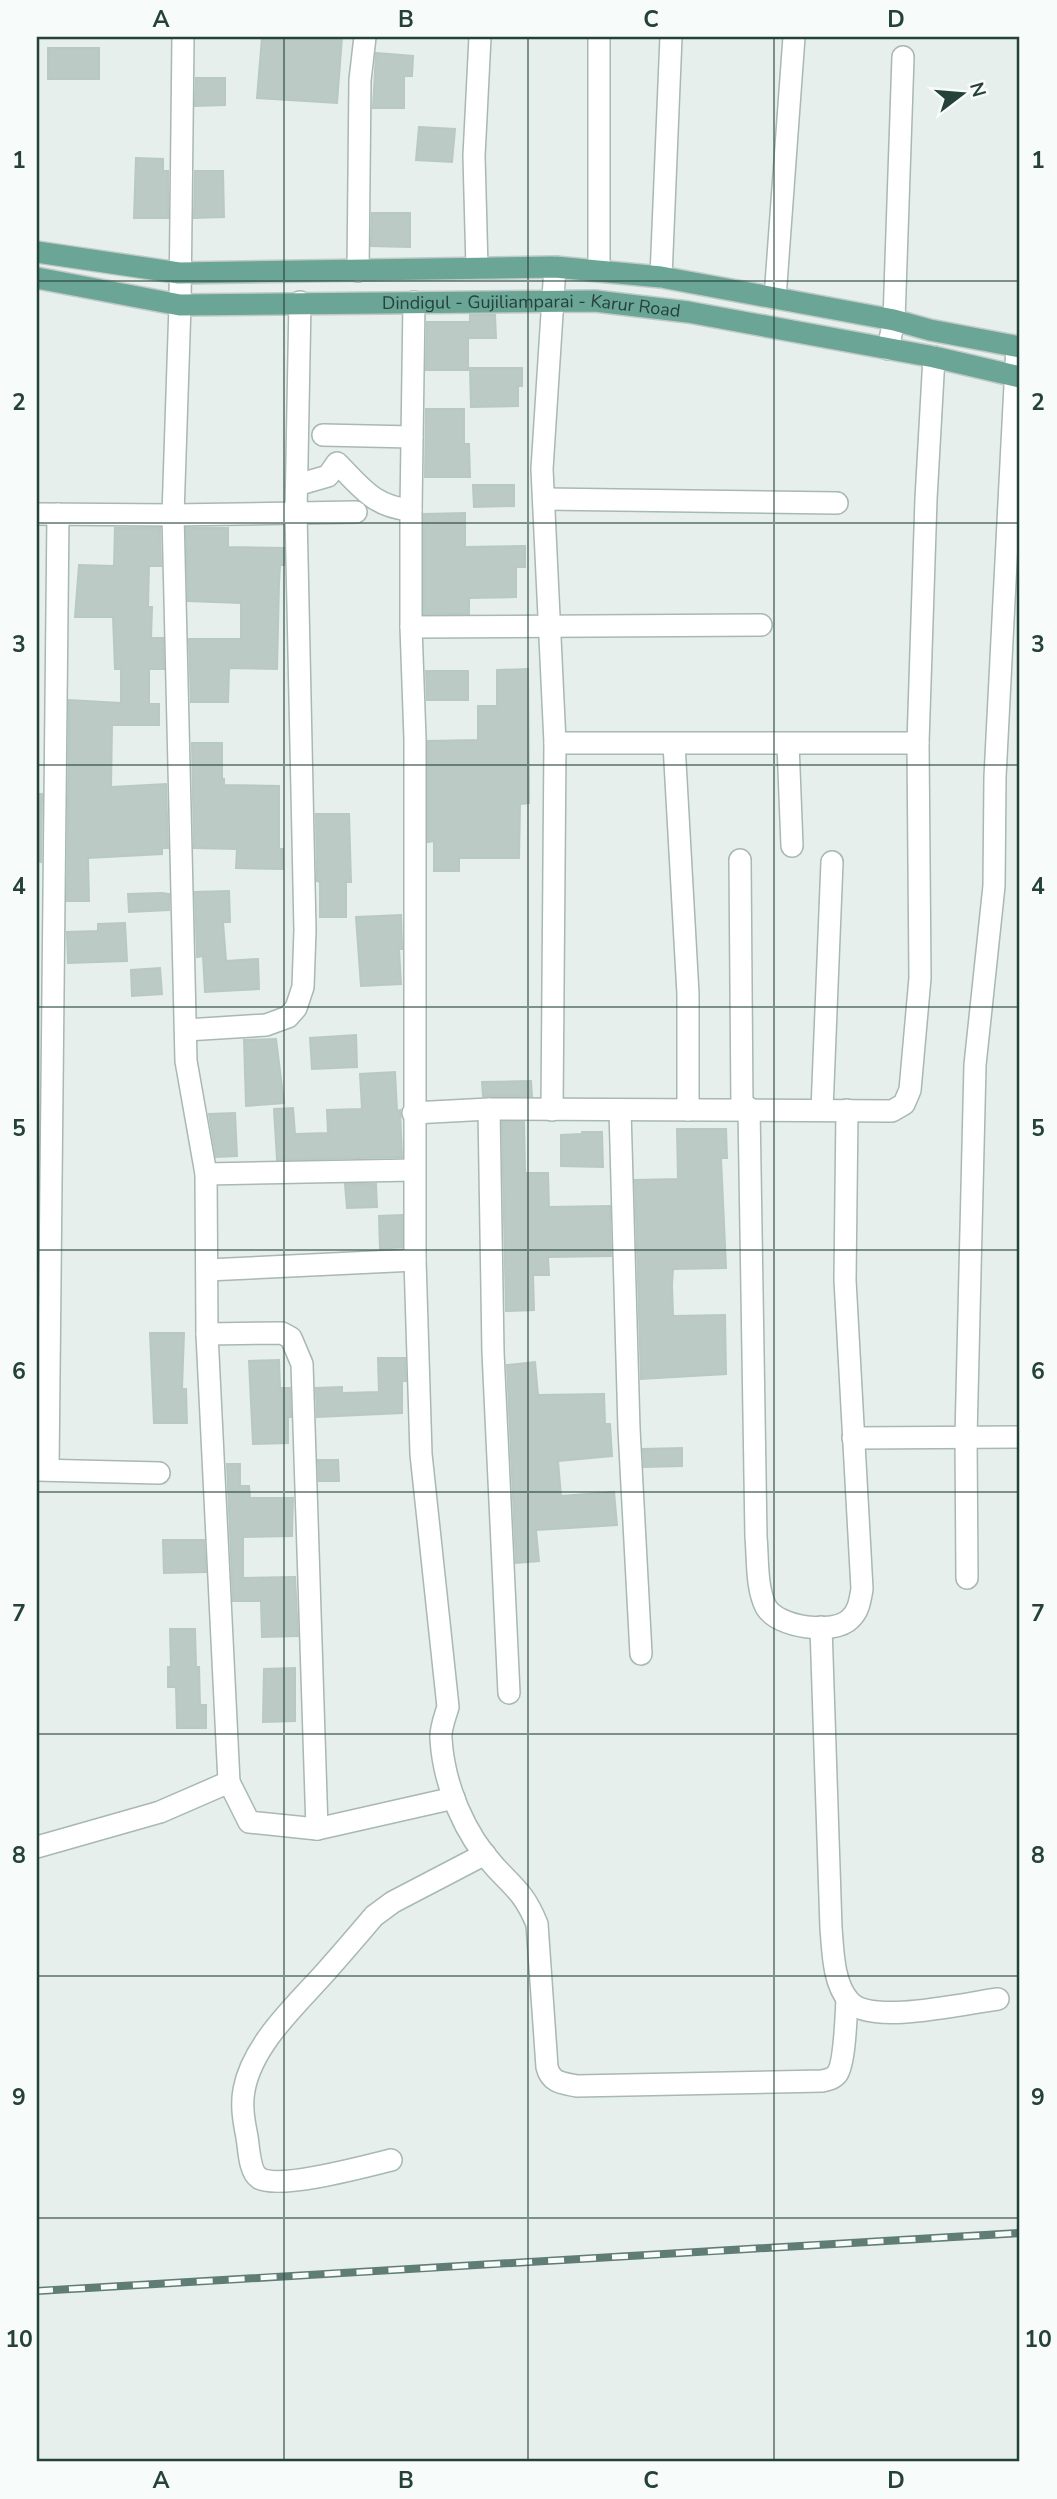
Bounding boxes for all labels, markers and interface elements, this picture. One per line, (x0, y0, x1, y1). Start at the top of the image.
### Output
text: A (152, 4, 170, 35)
text: B (398, 4, 414, 35)
text: C (643, 4, 659, 35)
text: D (887, 4, 905, 35)
north arrow (928, 60, 998, 130)
text: N (963, 79, 992, 100)
text: 1 (12, 145, 26, 176)
text: 1 (1031, 145, 1045, 176)
street label: Dindigul - Gujiliamparai - Karur Road (382, 289, 682, 323)
text: 2 (12, 387, 26, 418)
text: 2 (1031, 387, 1045, 418)
text: 3 (12, 629, 26, 660)
text: 3 (1031, 629, 1045, 660)
text: 4 (12, 871, 26, 902)
text: 4 (1031, 871, 1045, 902)
text: 5 (12, 1113, 26, 1144)
text: 5 (1031, 1113, 1045, 1144)
text: 6 (12, 1356, 26, 1387)
text: 6 (1031, 1356, 1045, 1387)
text: 7 (12, 1598, 26, 1629)
text: 7 (1031, 1598, 1045, 1629)
text: 8 (12, 1840, 26, 1871)
text: 8 (1031, 1840, 1045, 1871)
text: 9 (12, 2082, 26, 2113)
text: 9 (1031, 2082, 1045, 2113)
text: 10 (5, 2324, 33, 2355)
text: 10 (1024, 2324, 1052, 2355)
text: A (152, 2465, 170, 2496)
text: B (398, 2465, 414, 2496)
text: C (643, 2465, 659, 2496)
text: D (887, 2465, 905, 2496)

